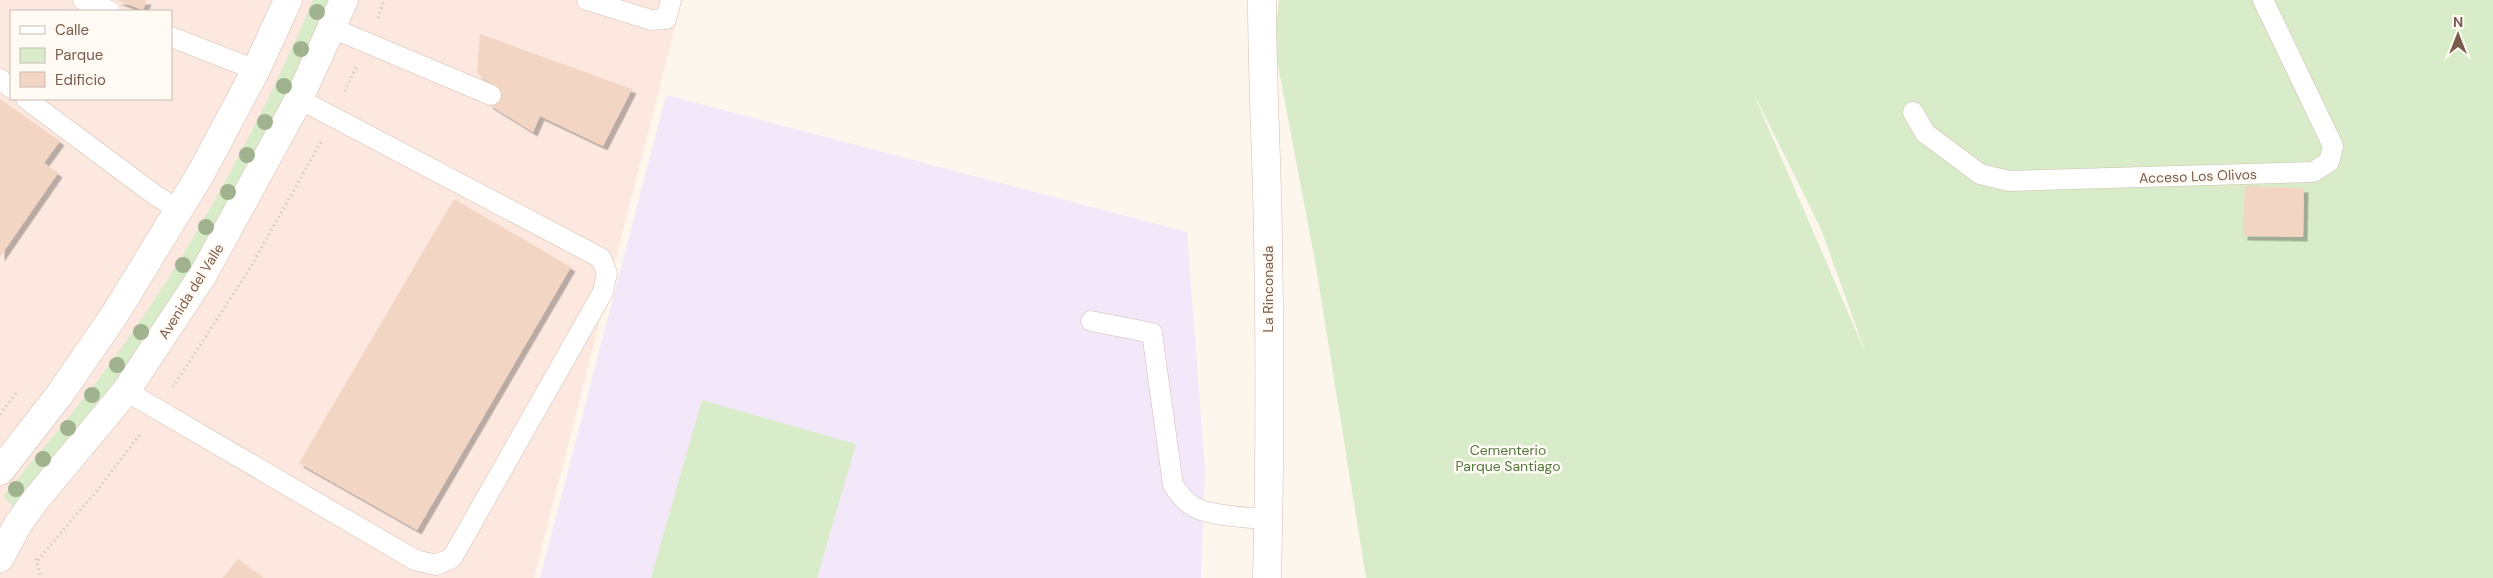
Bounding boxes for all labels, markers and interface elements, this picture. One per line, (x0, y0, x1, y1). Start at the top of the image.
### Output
legend (10, 10, 172, 100)
north arrow (2433, 10, 2483, 60)
text: N (2453, 13, 2463, 31)
text: Calle (55, 20, 89, 40)
text: Parque (55, 45, 103, 65)
text: Edificio (55, 70, 106, 90)
street label: Acceso Los Olivos (2139, 165, 2257, 187)
street label: Avenida del Valle (154, 240, 228, 342)
street label: La Rinconada (1259, 246, 1277, 332)
park label: Cementerio Parque Santiago (1456, 441, 1560, 475)

